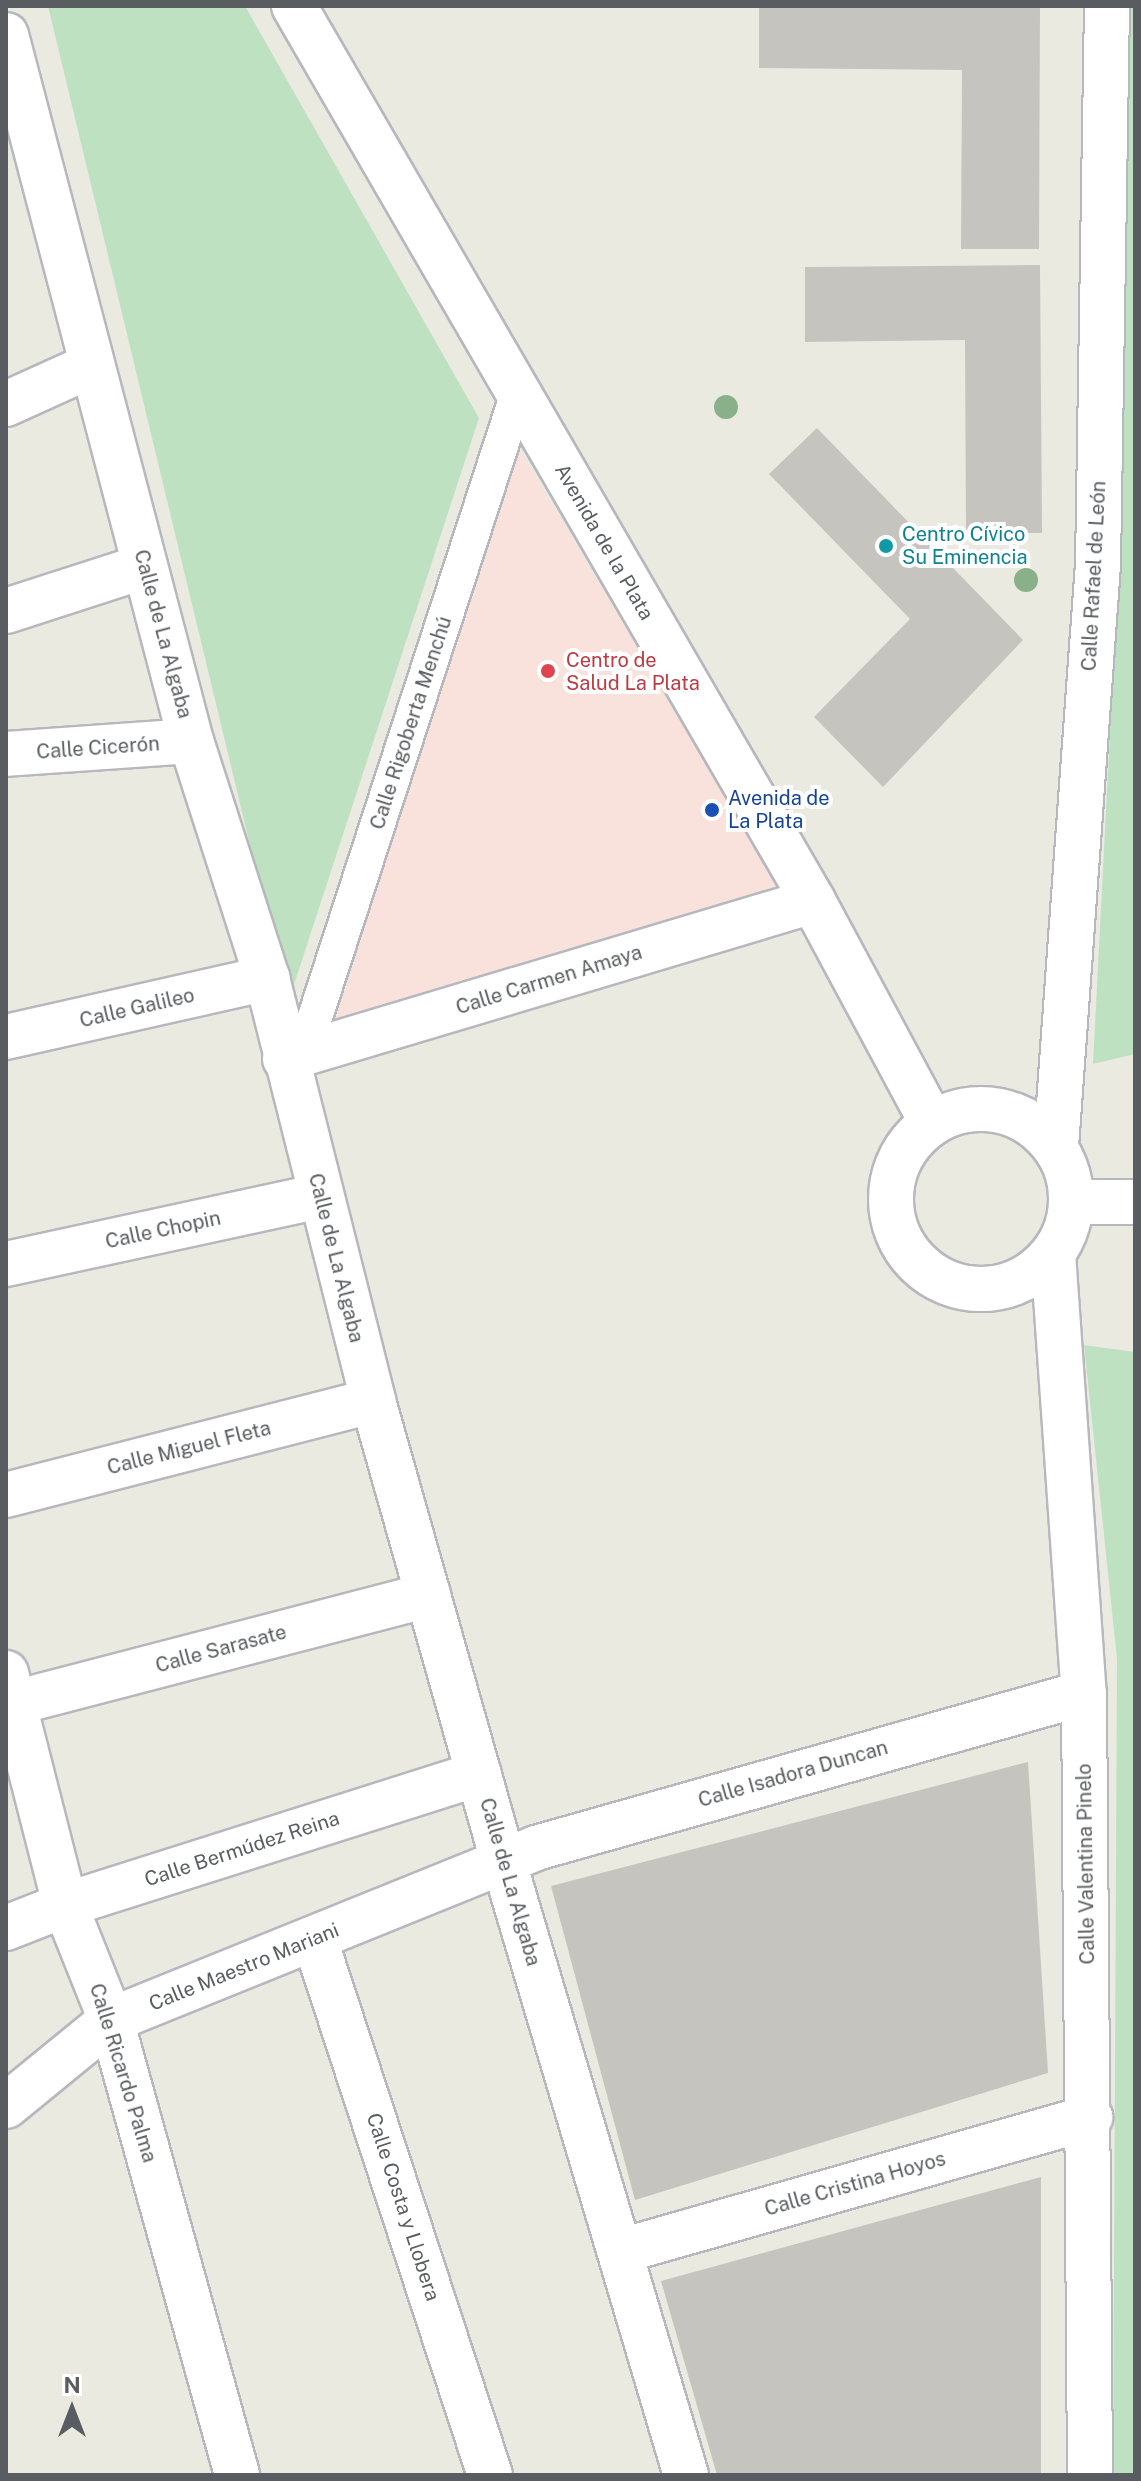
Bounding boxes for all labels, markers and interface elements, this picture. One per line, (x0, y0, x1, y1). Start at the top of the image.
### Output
street label: Avenida de la Plata (549, 460, 659, 624)
street label: Calle Rafael de León (1077, 480, 1111, 672)
place label: Centro Cívico Su Eminencia (902, 522, 1028, 569)
marker: Centro Cívico Su Eminencia (877, 537, 895, 555)
street label: Calle de La Algaba (129, 547, 197, 721)
street label: Calle Rigoberta Menchú (365, 613, 457, 833)
place label: Centro de Salud La Plata (566, 648, 700, 695)
marker: Centro de Salud La Plata (537, 660, 559, 682)
street label: Calle Cicerón (36, 732, 160, 764)
place label: Avenida de La Plata (728, 786, 830, 833)
marker: Avenida de La Plata (703, 801, 721, 819)
street label: Calle Carmen Amaya (453, 940, 645, 1020)
street label: Calle Galileo (77, 983, 197, 1033)
street label: Calle de La Algaba (303, 1171, 369, 1345)
street label: Calle Chopin (103, 1206, 223, 1254)
street label: Calle Miguel Fleta (105, 1416, 273, 1480)
street label: Calle Sarasate (153, 1620, 289, 1678)
street label: Calle Isadora Duncan (695, 1735, 891, 1813)
street label: Calle Valentina Pinelo (1072, 1763, 1100, 1965)
street label: Calle de La Algaba (474, 1795, 546, 1969)
street label: Calle Bermúdez Reina (142, 1806, 342, 1892)
street label: Calle Maestro Mariani (146, 1918, 342, 2016)
street label: Calle Ricardo Palma (84, 1981, 162, 2165)
street label: Calle Costa y Llobera (361, 2110, 445, 2304)
street label: Calle Cristina Hoyos (762, 2147, 948, 2221)
north arrow (32, 2369, 112, 2449)
text: N (63, 2372, 81, 2398)

